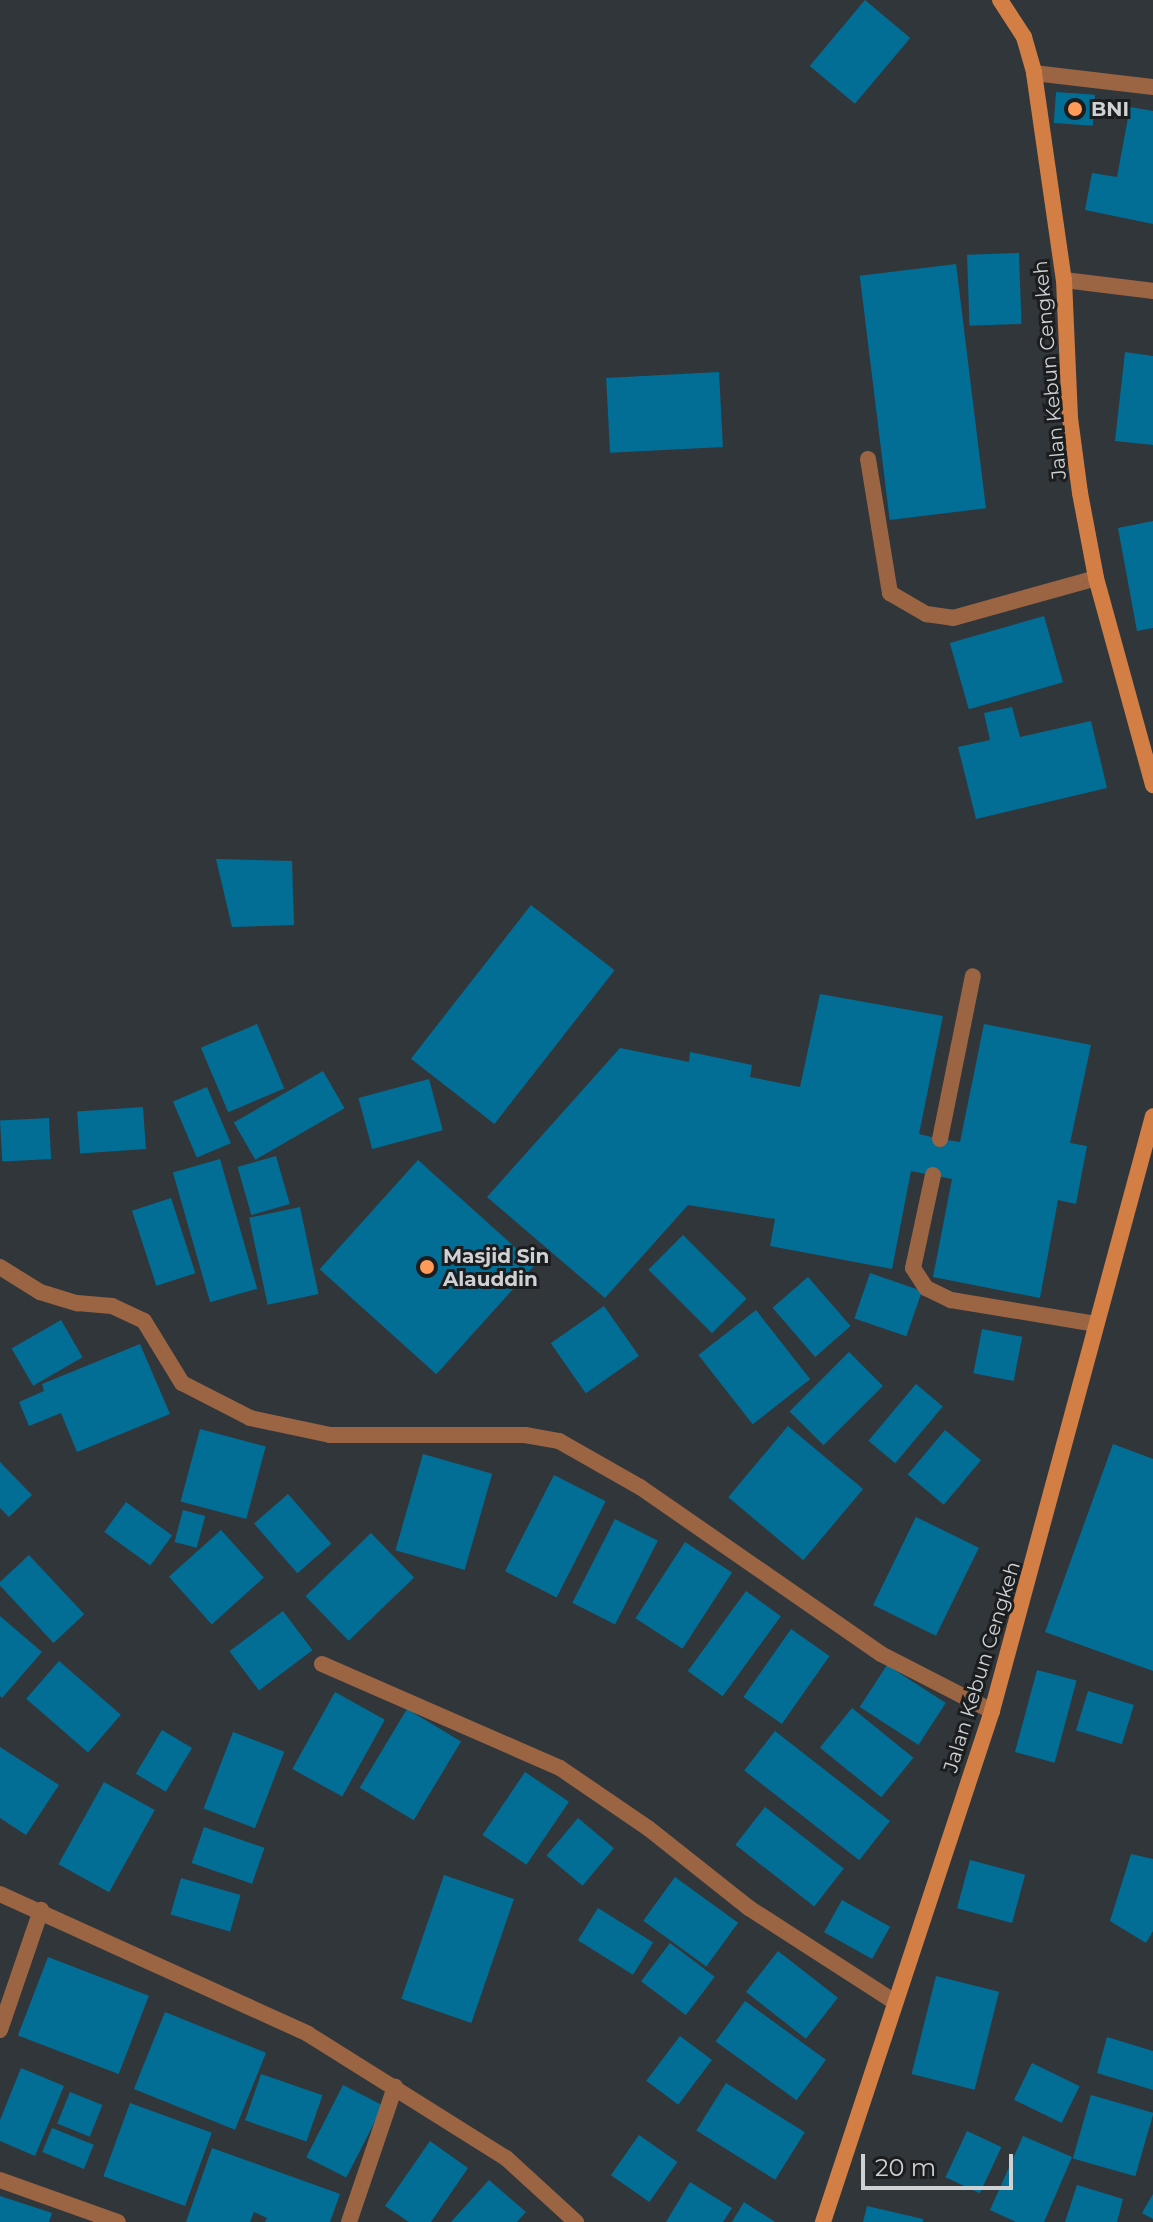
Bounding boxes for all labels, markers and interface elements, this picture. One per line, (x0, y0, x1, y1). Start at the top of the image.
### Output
place label: BNI (1091, 97, 1129, 121)
marker: BNI (1066, 100, 1084, 118)
street label: Jalan Kebun Cengkeh (1028, 260, 1072, 480)
place label: Masjid Sin Alauddin (443, 1244, 549, 1291)
marker: Masjid Sin Alauddin (418, 1258, 436, 1276)
street label: Jalan Kebun Cengkeh (938, 1559, 1026, 1775)
scale bar (865, 2138, 1017, 2188)
text: 20 m (875, 2153, 936, 2182)

